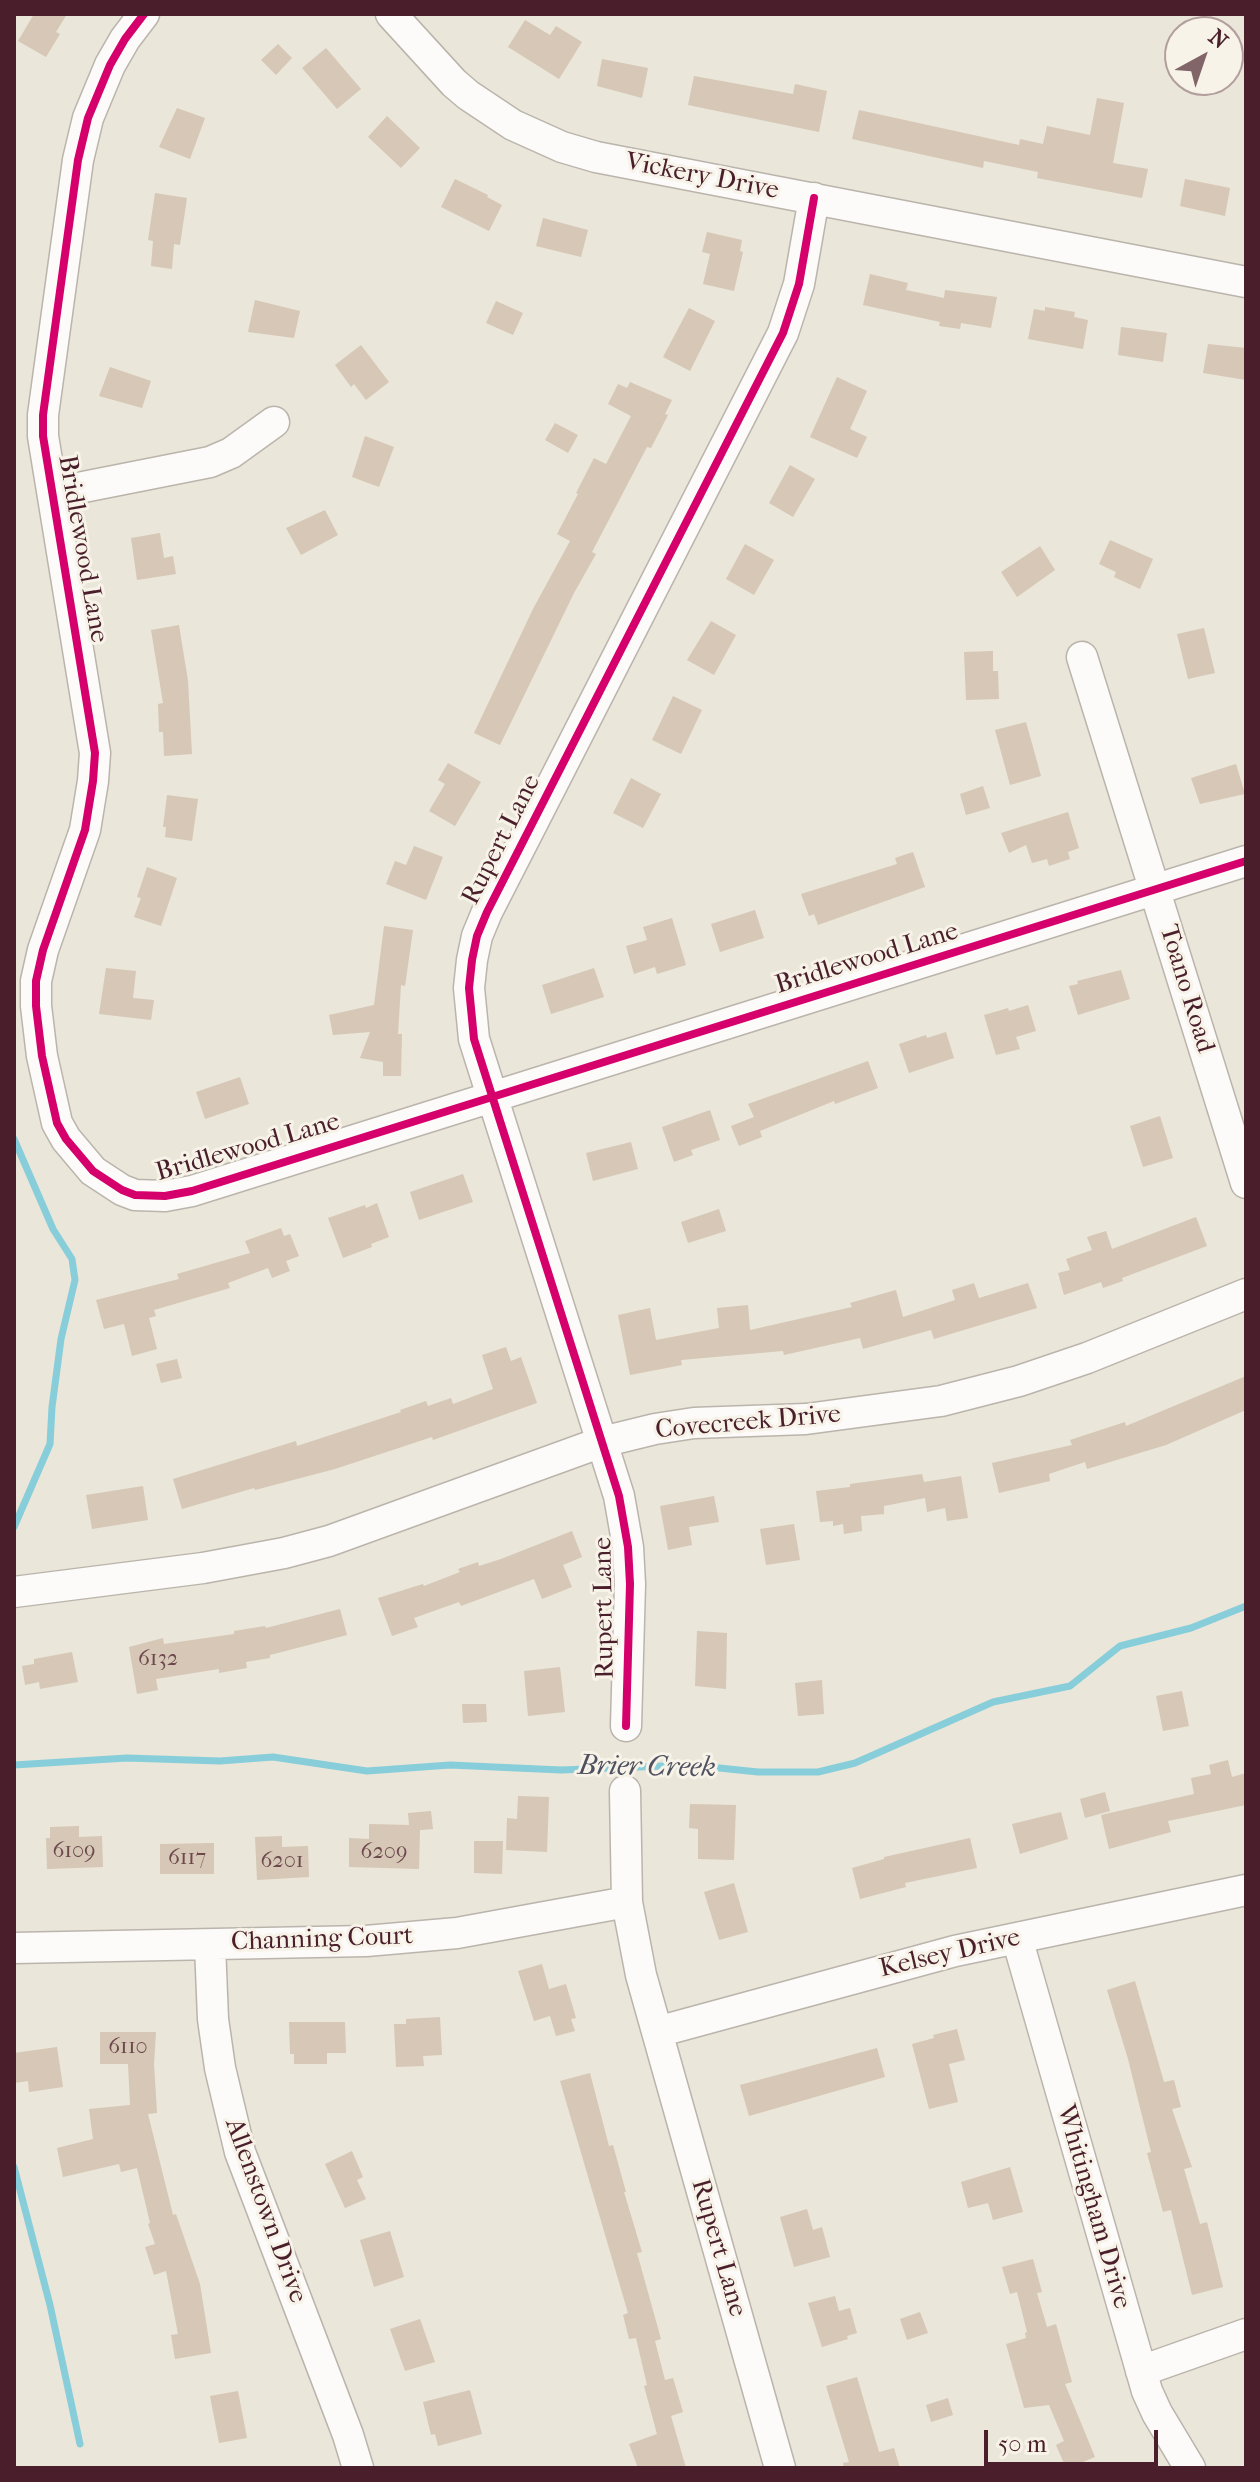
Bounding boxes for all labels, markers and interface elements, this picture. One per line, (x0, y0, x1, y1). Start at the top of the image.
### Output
north arrow (1164, 16, 1244, 96)
text: N (1203, 24, 1233, 54)
street label: Vickery Drive (623, 147, 781, 207)
street label: Bridlewood Lane (50, 453, 114, 645)
street label: Rupert Lane (456, 770, 548, 910)
street label: Bridlewood Lane (772, 916, 962, 1002)
street label: Toano Road (1152, 921, 1220, 1057)
street label: Bridlewood Lane (152, 1107, 344, 1189)
street label: Covecreek Drive (654, 1399, 842, 1447)
street label: Rupert Lane (588, 1537, 622, 1679)
house number: 6132 (138, 1647, 178, 1673)
water label: Brier Creek (578, 1750, 716, 1786)
house number: 6109 (52, 1839, 96, 1865)
house number: 6209 (361, 1840, 407, 1866)
house number: 6117 (168, 1846, 206, 1872)
house number: 6201 (260, 1849, 304, 1875)
street label: Channing Court (230, 1921, 414, 1959)
street label: Kelsey Drive (877, 1923, 1023, 1985)
house number: 6110 (108, 2035, 148, 2061)
street label: Whitingham Drive (1049, 2101, 1137, 2313)
street label: Allenstown Drive (217, 2114, 313, 2308)
street label: Rupert Lane (683, 2176, 753, 2320)
scale bar (988, 2414, 1162, 2464)
text: 50 m (998, 2430, 1047, 2458)

